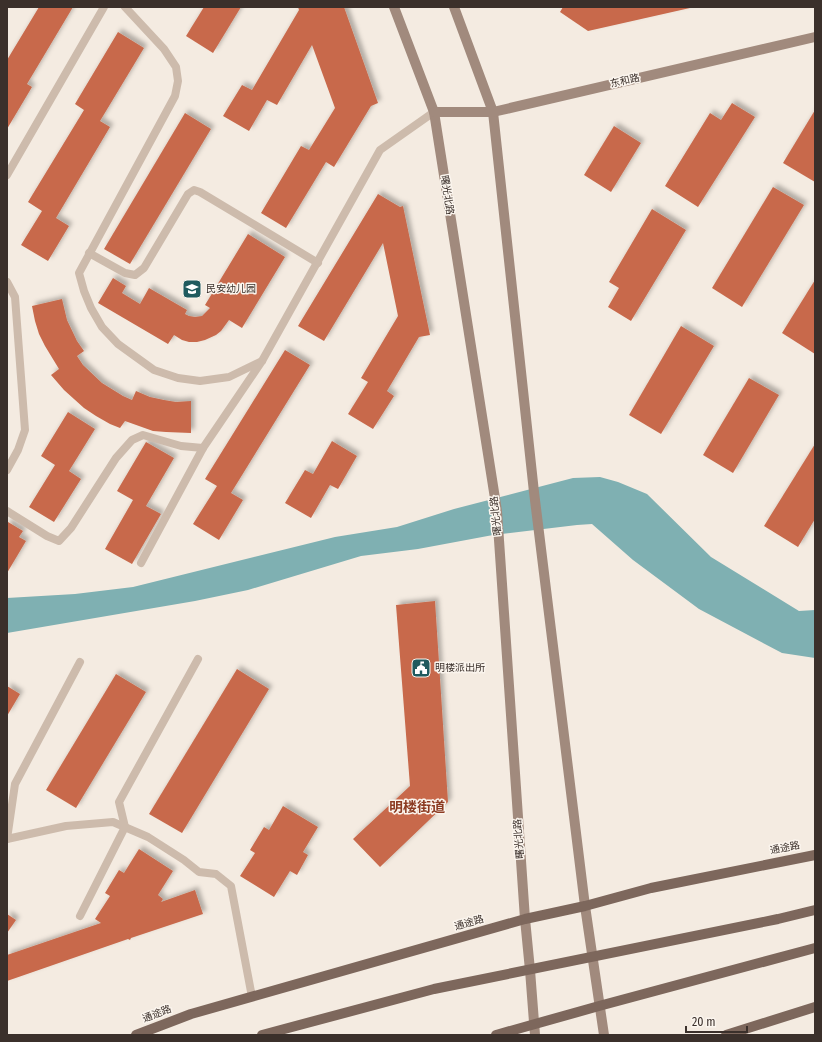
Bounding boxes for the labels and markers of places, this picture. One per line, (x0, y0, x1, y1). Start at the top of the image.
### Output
school or university icon: 民安幼儿园 (181, 278, 203, 300)
place label: 民安幼儿园 (206, 283, 256, 295)
public building icon: 明楼派出所 (410, 657, 432, 679)
place label: 明楼派出所 (435, 662, 485, 674)

